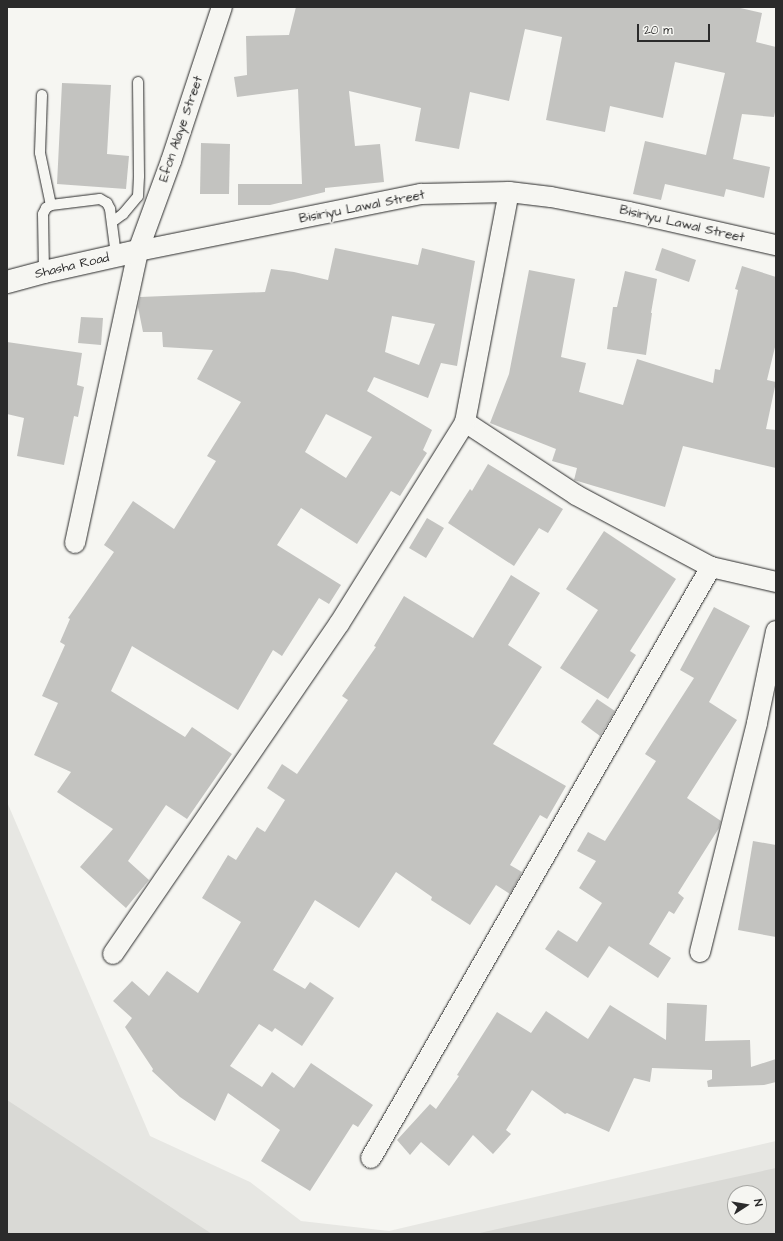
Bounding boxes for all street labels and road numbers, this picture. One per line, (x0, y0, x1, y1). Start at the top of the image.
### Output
street label: Efon Alaye Street (156, 74, 206, 184)
street label: Bisiriyu Lawal Street (298, 187, 426, 227)
street label: Bisiriyu Lawal Street (618, 202, 746, 246)
street label: Shasha Road (33, 250, 111, 282)

